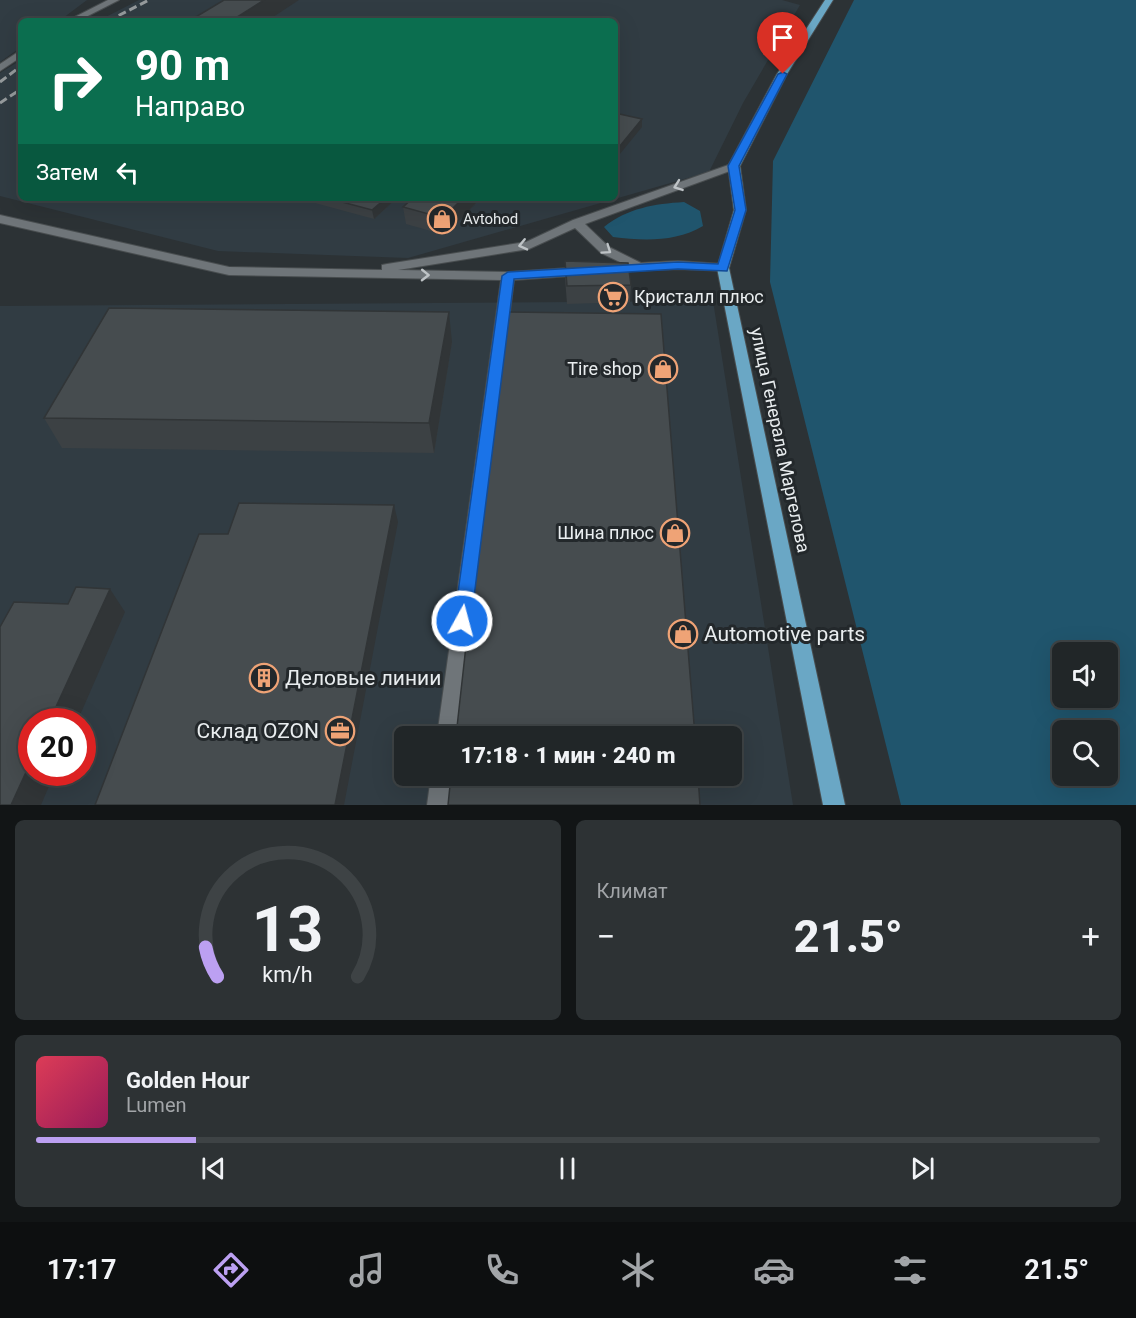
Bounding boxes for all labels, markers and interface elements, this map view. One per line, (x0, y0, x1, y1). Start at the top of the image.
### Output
pin (757, 12, 808, 74)
icon: arrive (766, 21, 799, 54)
text: 90 m (135, 41, 230, 90)
icon: right (36, 42, 114, 120)
text: Направо (135, 91, 245, 123)
icon: left (111, 156, 144, 189)
text: Затем (36, 160, 99, 185)
one-way arrow (674, 178, 684, 191)
shop icon: Avtohod (426, 203, 458, 235)
place label: Avtohod (463, 210, 518, 228)
one-way arrow (518, 238, 528, 251)
one-way arrow (601, 243, 612, 254)
one-way arrow (421, 269, 430, 281)
supermarket icon: Кристалл плюс (597, 281, 629, 313)
place label: Кристалл плюс (634, 286, 764, 307)
street label: улица Генерала Маргелова (746, 325, 815, 554)
shop icon: Tire shop (647, 353, 679, 385)
place label: Tire shop (567, 358, 642, 379)
shop icon: Шина плюс (659, 517, 691, 549)
place label: Шина плюс (557, 522, 654, 543)
position arrow (430, 589, 494, 653)
shop icon: Automotive parts (667, 618, 699, 650)
place label: Automotive parts (704, 622, 865, 646)
map controls (1052, 642, 1118, 786)
button: sound (1052, 642, 1118, 708)
building icon: Деловые линии (248, 662, 280, 694)
place label: Деловые линии (285, 666, 441, 690)
speed limit sign: 20 (18, 708, 96, 786)
office icon: Склад OZON (324, 715, 356, 747)
place label: Склад OZON (197, 719, 319, 743)
button: search (1052, 720, 1118, 786)
text: 17:18 · 1 мин · 240 m (460, 743, 676, 768)
text: Климат (597, 879, 668, 903)
text: 13 (252, 893, 324, 966)
text: 21.5° (794, 910, 903, 963)
text: − (597, 917, 615, 956)
text: + (1081, 917, 1100, 956)
text: km/h (263, 962, 313, 987)
text: Golden Hour (126, 1068, 250, 1093)
text: Lumen (126, 1093, 187, 1117)
icon: previous (197, 1152, 230, 1185)
icon: pause (551, 1152, 584, 1185)
icon: next (906, 1152, 939, 1185)
icon: directions (210, 1249, 252, 1291)
icon: music (346, 1249, 388, 1291)
icon: phone (481, 1249, 523, 1291)
icon: climate (617, 1249, 659, 1291)
icon: car (753, 1249, 795, 1291)
icon: filters (889, 1249, 931, 1291)
text: 17:17 (47, 1254, 116, 1286)
text: 21.5° (1024, 1254, 1089, 1286)

